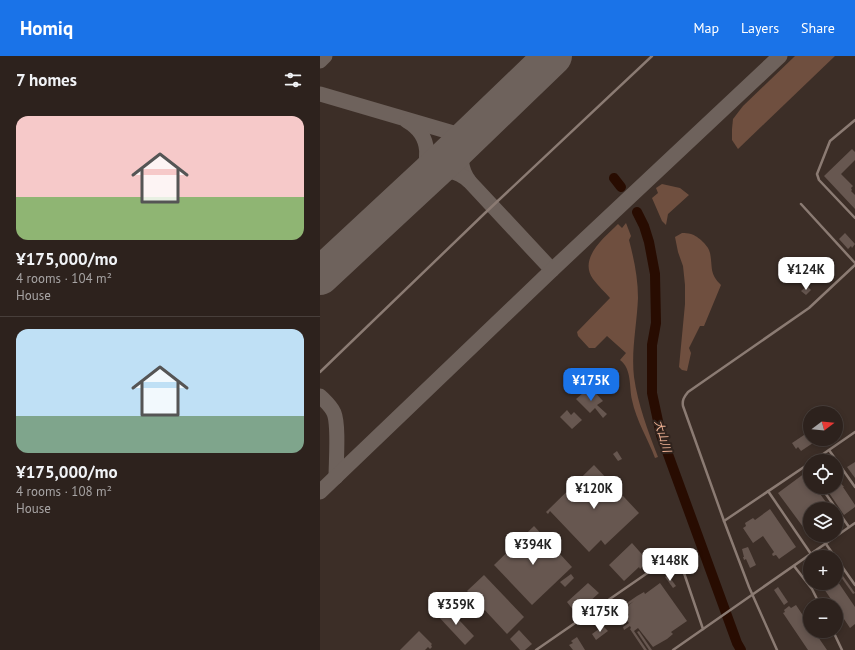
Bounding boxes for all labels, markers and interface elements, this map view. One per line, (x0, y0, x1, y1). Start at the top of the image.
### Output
text: Homiq (20, 16, 73, 40)
text: Map (693, 19, 719, 37)
text: Layers (741, 19, 779, 37)
text: Share (801, 19, 835, 37)
text: 7 homes (16, 69, 77, 91)
icon: filters (282, 69, 304, 91)
icon: home (124, 142, 196, 214)
text: ¥175,000/mo (16, 248, 118, 270)
pin: ¥124K (778, 257, 834, 291)
text: ¥124K (787, 261, 825, 278)
text: 4 rooms · 104 m² (16, 270, 112, 287)
text: House (16, 287, 51, 304)
icon: home (124, 355, 196, 427)
pin: ¥175K (563, 368, 619, 402)
text: ¥175K (572, 372, 610, 389)
north arrow (803, 406, 843, 446)
map controls (803, 406, 843, 638)
water label: 大山川 (652, 418, 675, 455)
button: locate (803, 454, 843, 494)
text: ¥175,000/mo (16, 461, 118, 483)
pin: ¥120K (566, 476, 622, 510)
text: ¥120K (575, 480, 613, 497)
text: 4 rooms · 108 m² (16, 483, 112, 500)
text: House (16, 500, 51, 517)
button: layers (803, 502, 843, 542)
pin: ¥394K (505, 532, 561, 566)
text: ¥394K (514, 536, 552, 553)
pin: ¥148K (642, 548, 698, 582)
button: + (803, 550, 843, 590)
text: ¥148K (651, 552, 689, 569)
pin: ¥359K (428, 592, 484, 626)
text: ¥359K (437, 596, 475, 613)
button: − (803, 598, 843, 638)
pin: ¥175K (572, 599, 628, 633)
text: ¥175K (581, 603, 619, 620)

